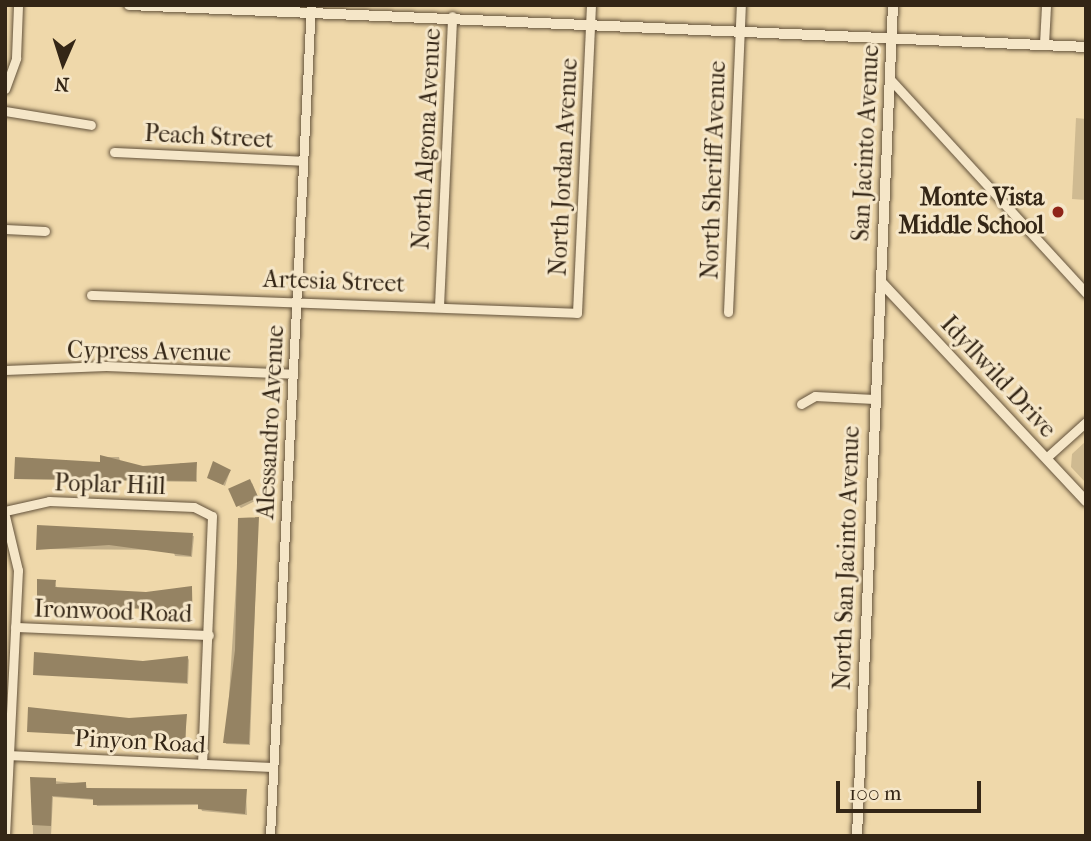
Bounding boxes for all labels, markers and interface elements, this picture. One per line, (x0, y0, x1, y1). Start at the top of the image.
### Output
street label: North Algona Avenue (407, 27, 447, 251)
north arrow (28, 28, 98, 98)
street label: San Jacinto Avenue (846, 44, 886, 242)
street label: North Jordan Avenue (544, 57, 584, 277)
street label: North Sheriff Avenue (696, 60, 732, 280)
text: N (54, 73, 70, 95)
street label: Peach Street (144, 119, 274, 155)
place label: Monte Vista Middle School (898, 184, 1044, 240)
marker: Monte Vista Middle School (1050, 204, 1066, 220)
street label: Artesia Street (263, 265, 405, 299)
street label: Idyllwild Drive (934, 310, 1062, 444)
street label: Alessandro Avenue (252, 324, 290, 520)
street label: Cypress Avenue (67, 336, 231, 368)
street label: North San Jacinto Avenue (828, 425, 866, 691)
street label: Poplar Hill (54, 469, 166, 501)
street label: Ironwood Road (33, 595, 193, 629)
street label: Pinyon Road (74, 724, 206, 760)
scale bar (839, 768, 984, 812)
text: 100 m (849, 781, 902, 805)

